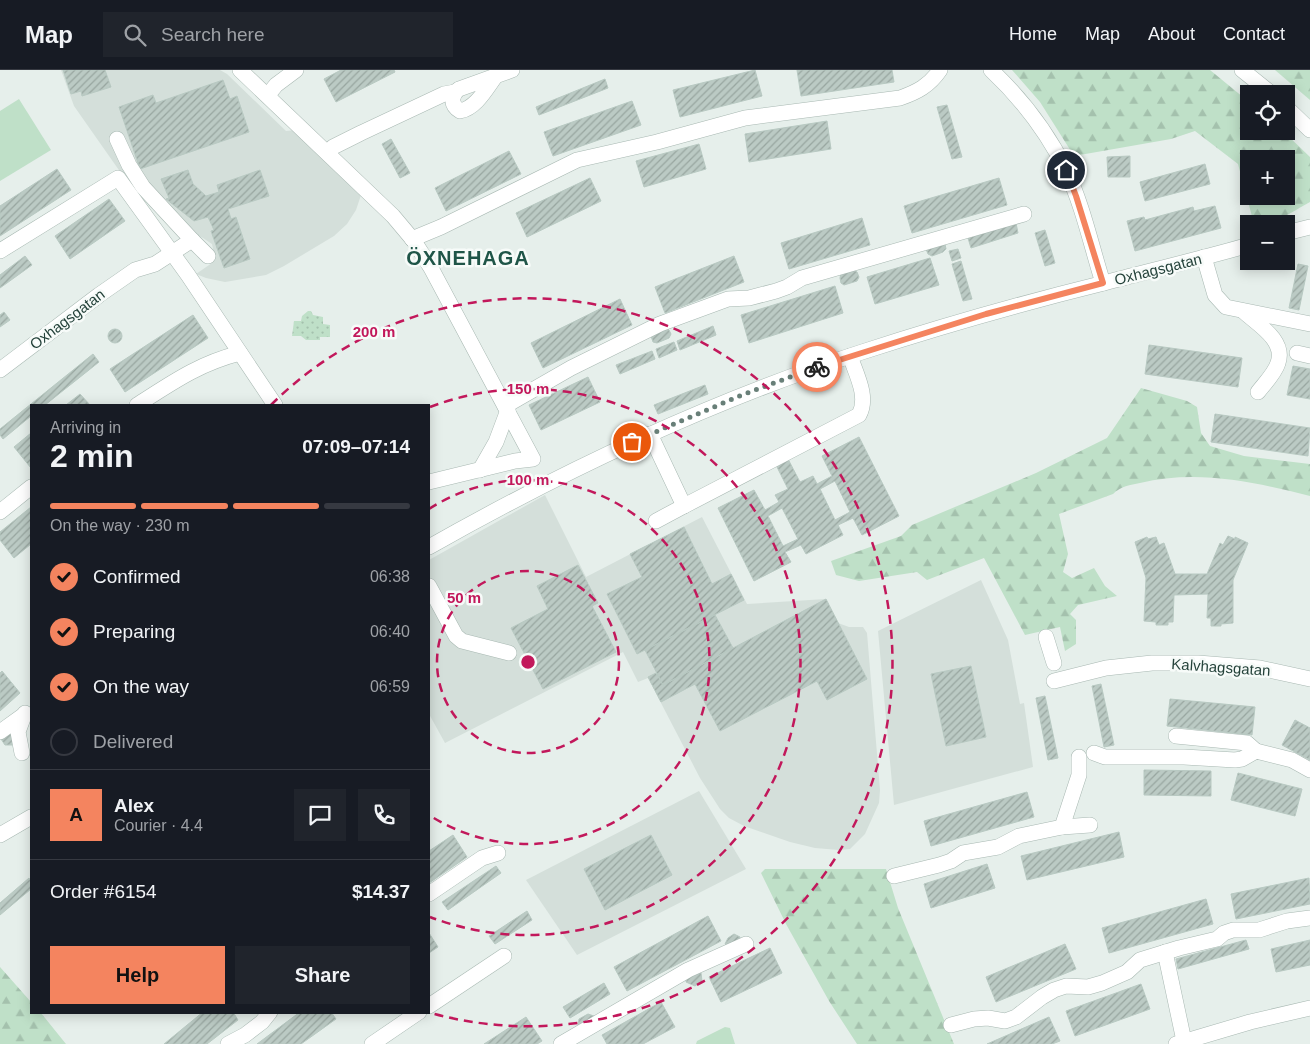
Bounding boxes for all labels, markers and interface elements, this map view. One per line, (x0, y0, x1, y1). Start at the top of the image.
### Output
search box (103, 12, 453, 57)
text: Map (25, 21, 73, 48)
icon: search (121, 21, 149, 49)
text: Search here (161, 24, 265, 45)
text: Home (1009, 24, 1057, 44)
text: Map (1085, 24, 1120, 44)
text: About (1148, 24, 1195, 44)
text: Contact (1223, 24, 1285, 44)
map controls (1240, 85, 1295, 270)
button: locate (1240, 85, 1295, 140)
pin (1045, 149, 1087, 191)
button: + (1240, 150, 1295, 205)
icon: home (1052, 156, 1080, 184)
button: − (1240, 215, 1295, 270)
district label: ÖXNEHAGA (406, 247, 530, 269)
street label: Oxhagsgatan (1113, 250, 1203, 288)
street label: Oxhagsgatan (26, 285, 108, 353)
text: 200 m (353, 323, 395, 340)
courier (792, 342, 842, 392)
icon: bike (803, 353, 831, 381)
text: 150 m (507, 380, 549, 397)
text: Arriving in (50, 419, 121, 436)
pin (611, 421, 653, 463)
icon: bag (618, 428, 646, 456)
text: 07:09–07:14 (302, 436, 410, 457)
text: 2 min (50, 438, 134, 474)
text: 100 m (507, 471, 549, 488)
text: On the way · 230 m (50, 517, 190, 534)
icon: check (50, 563, 78, 591)
text: Confirmed (93, 566, 181, 587)
text: 06:38 (370, 568, 410, 585)
text: 50 m (447, 589, 481, 606)
icon: check (50, 618, 78, 646)
text: Preparing (93, 621, 175, 642)
text: 06:40 (370, 623, 410, 640)
centre of rings (519, 653, 537, 671)
street label: Kalvhagsgatan (1171, 655, 1271, 679)
icon: check (50, 673, 78, 701)
text: On the way (93, 676, 189, 697)
text: 06:59 (370, 678, 410, 695)
text: Delivered (93, 731, 173, 752)
button: chat (294, 789, 346, 841)
button: phone (358, 789, 410, 841)
text: Alex (114, 795, 154, 816)
text: A (69, 804, 83, 825)
text: Courier · 4.4 (114, 817, 203, 834)
text: Order #6154 (50, 881, 157, 902)
text: $14.37 (352, 881, 410, 902)
button: Help (50, 946, 225, 1004)
button: Share (235, 946, 410, 1004)

